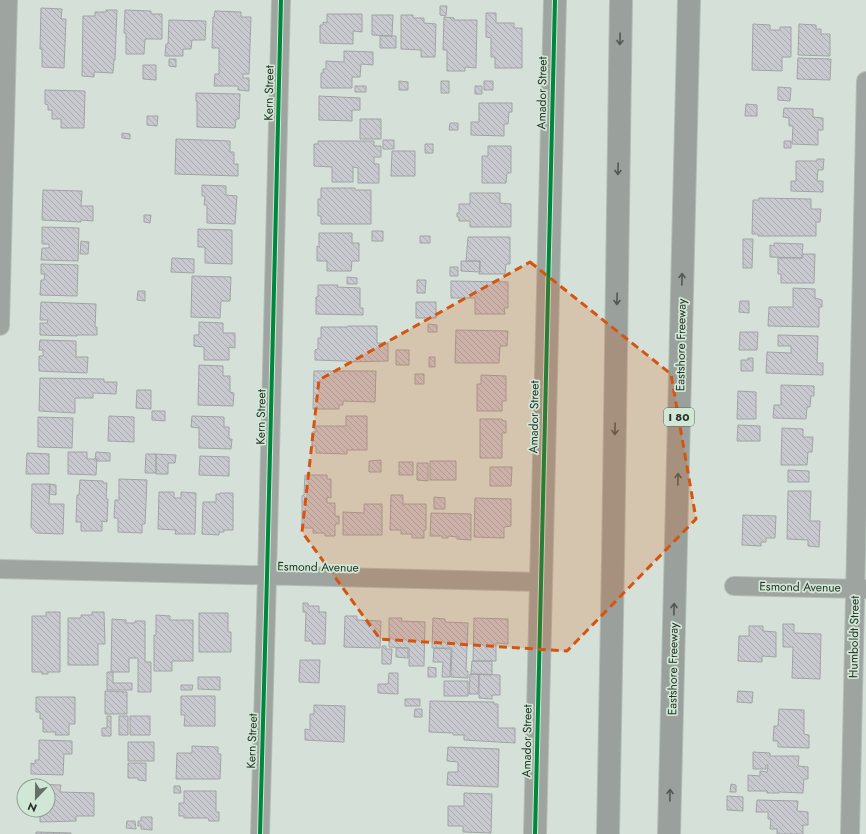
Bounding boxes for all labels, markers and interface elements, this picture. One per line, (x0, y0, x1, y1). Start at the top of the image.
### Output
one-way arrow (616, 32, 624, 45)
street label: Amador Street (532, 56, 552, 130)
street label: Kern Street (260, 65, 278, 121)
one-way arrow (614, 162, 622, 175)
one-way arrow (678, 273, 686, 286)
one-way arrow (613, 292, 621, 305)
street label: Eastshore Freeway (671, 298, 691, 391)
street label: Amador Street (524, 380, 544, 454)
street label: Kern Street (252, 389, 270, 445)
road number: I 80 (664, 408, 694, 426)
one-way arrow (611, 422, 619, 435)
one-way arrow (674, 473, 681, 486)
street label: Esmond Avenue (277, 557, 359, 577)
street label: Esmond Avenue (759, 577, 841, 597)
street label: Humboldt Street (844, 596, 864, 678)
one-way arrow (671, 603, 678, 616)
street label: Eastshore Freeway (663, 622, 683, 715)
street label: Amador Street (517, 704, 537, 778)
street label: Kern Street (242, 713, 262, 769)
north arrow (16, 778, 56, 818)
one-way arrow (666, 789, 674, 802)
text: N (25, 798, 39, 816)

